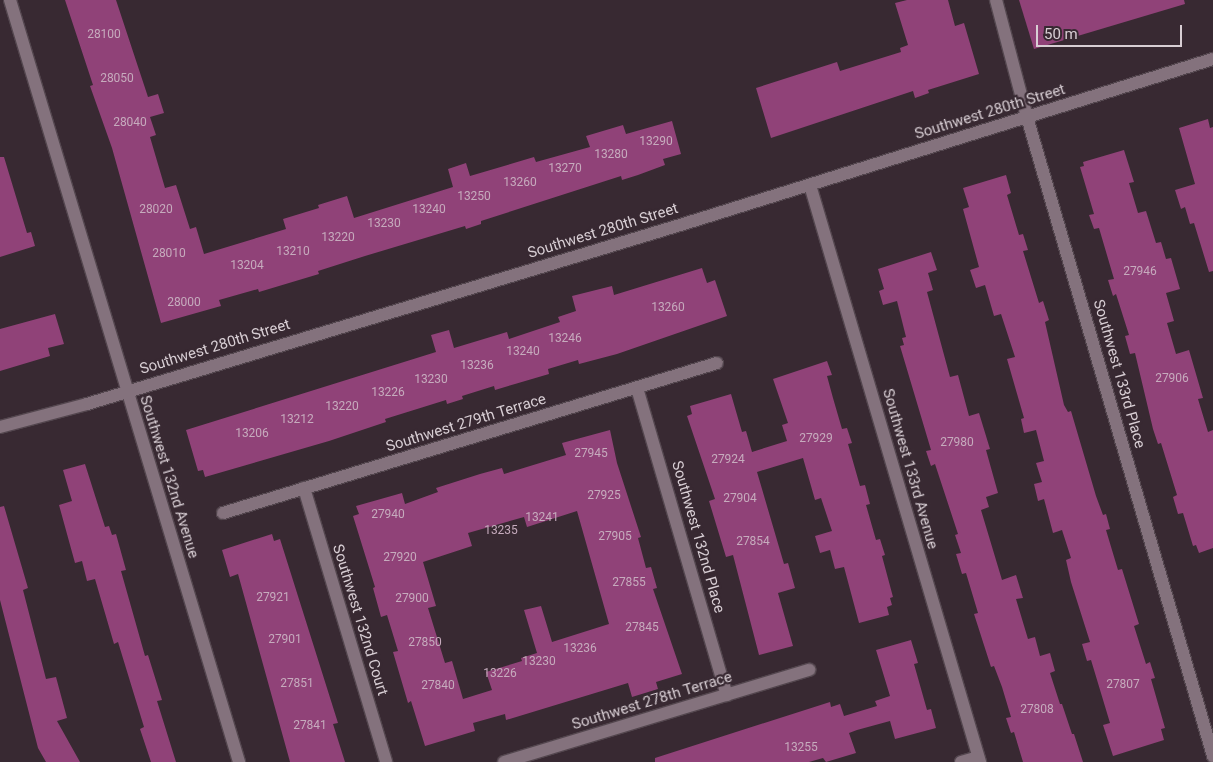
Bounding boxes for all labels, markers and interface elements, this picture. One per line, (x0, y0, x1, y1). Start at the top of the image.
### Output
scale bar (1038, 15, 1184, 47)
text: 50 m (1044, 25, 1078, 43)
house number: 28100 (87, 28, 121, 42)
house number: 28050 (100, 72, 134, 86)
street label: Southwest 280th Street (913, 81, 1067, 143)
house number: 28040 (113, 116, 147, 130)
house number: 13290 (639, 135, 673, 149)
house number: 13280 (594, 148, 628, 162)
house number: 13270 (548, 162, 582, 176)
house number: 13260 (503, 176, 537, 190)
house number: 13250 (457, 190, 491, 204)
street label: Southwest 280th Street (526, 200, 680, 262)
house number: 28020 (139, 203, 173, 217)
house number: 13240 (412, 203, 446, 217)
house number: 13230 (367, 217, 401, 231)
house number: 13220 (321, 231, 355, 245)
house number: 13210 (276, 245, 310, 259)
house number: 28010 (152, 247, 186, 261)
house number: 13204 (230, 259, 264, 273)
house number: 27946 (1123, 265, 1157, 279)
house number: 28000 (167, 296, 201, 310)
street label: Southwest 133rd Place (1089, 298, 1149, 450)
house number: 13260 (651, 301, 685, 315)
street label: Southwest 280th Street (138, 316, 292, 378)
house number: 13246 (548, 332, 582, 346)
house number: 13240 (506, 345, 540, 359)
house number: 13236 (460, 359, 494, 373)
house number: 27906 (1155, 372, 1189, 386)
house number: 13230 (414, 373, 448, 387)
house number: 13226 (371, 386, 405, 400)
street label: Southwest 133rd Avenue (878, 387, 942, 551)
street label: Southwest 279th Terrace (384, 390, 548, 456)
street label: Southwest 132nd Avenue (136, 393, 202, 561)
house number: 13220 (325, 400, 359, 414)
house number: 13212 (280, 413, 314, 427)
house number: 13206 (235, 427, 269, 441)
house number: 27929 (799, 432, 833, 446)
house number: 27980 (940, 436, 974, 450)
house number: 27945 (574, 447, 608, 461)
house number: 27924 (711, 453, 745, 467)
street label: Southwest 132nd Place (668, 459, 728, 615)
house number: 27925 (587, 489, 621, 503)
house number: 27904 (723, 492, 757, 506)
house number: 27940 (371, 508, 405, 522)
house number: 13241 (525, 511, 559, 525)
house number: 13235 (484, 524, 518, 538)
house number: 27905 (598, 530, 632, 544)
house number: 27854 (736, 535, 770, 549)
street label: Southwest 132nd Court (328, 542, 392, 698)
house number: 27920 (383, 551, 417, 565)
house number: 27855 (612, 576, 646, 590)
house number: 27921 (256, 591, 290, 605)
house number: 27900 (395, 592, 429, 606)
house number: 27845 (625, 621, 659, 635)
house number: 27901 (268, 633, 302, 647)
house number: 27850 (408, 636, 442, 650)
house number: 13236 (563, 642, 597, 656)
house number: 13230 (522, 655, 556, 669)
house number: 13226 (483, 667, 517, 681)
street label: Southwest 278th Terrace (570, 668, 734, 734)
house number: 27851 (280, 677, 314, 691)
house number: 27807 (1106, 678, 1140, 692)
house number: 27840 (421, 679, 455, 693)
house number: 27808 (1020, 703, 1054, 717)
house number: 27841 (293, 719, 327, 733)
house number: 13255 (784, 741, 818, 755)

